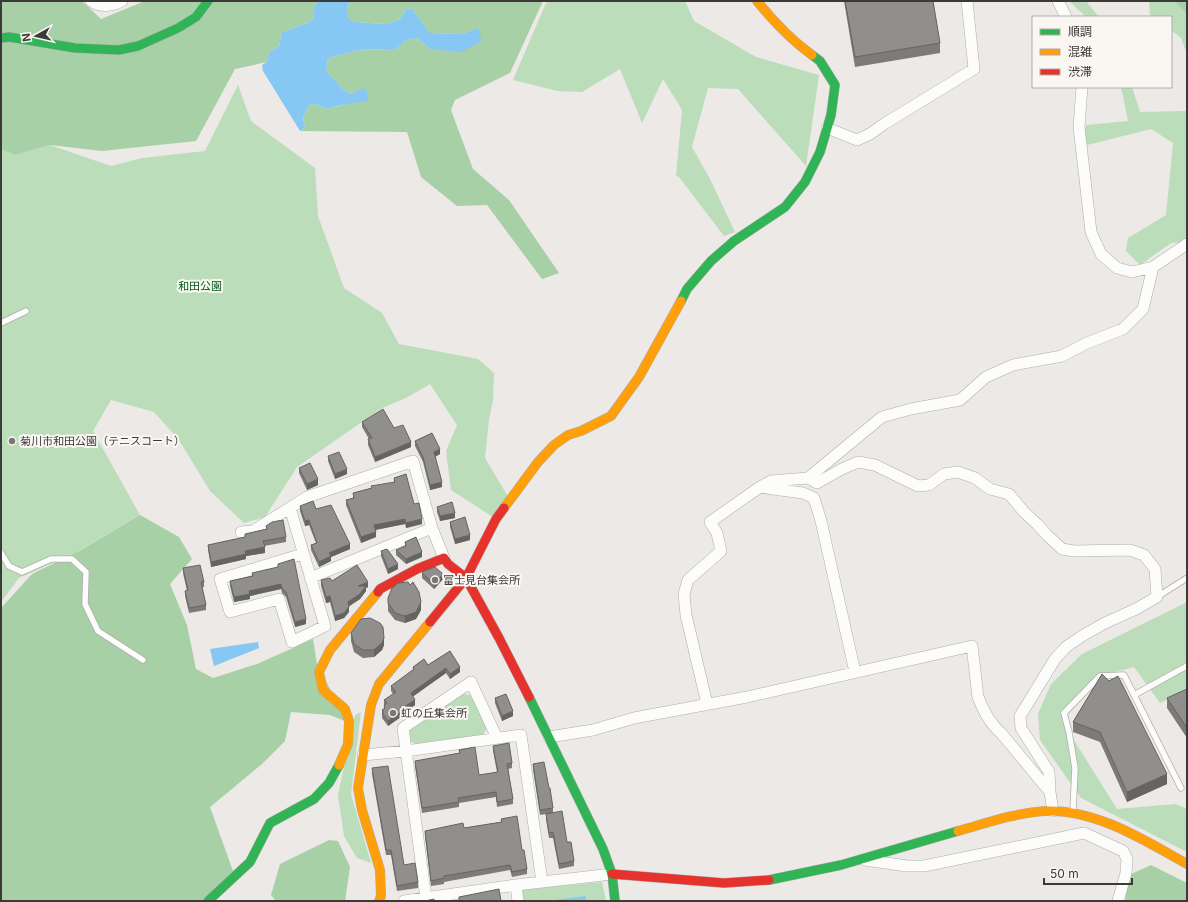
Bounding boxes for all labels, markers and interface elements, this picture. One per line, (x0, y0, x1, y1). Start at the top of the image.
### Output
north arrow (16, 16, 56, 56)
legend (1032, 16, 1172, 88)
text: 順調 (1068, 24, 1092, 39)
text: N (19, 32, 34, 43)
text: 混雑 (1068, 44, 1092, 59)
text: 渋滞 (1068, 64, 1092, 79)
park label: 和田公園 (178, 279, 222, 293)
place label: 菊川市和田公園（テニスコート） (20, 434, 185, 448)
marker: 菊川市和田公園（テニスコート） (7, 436, 17, 446)
place label: 富士見台集会所 (443, 573, 521, 587)
marker: 富士見台集会所 (430, 575, 440, 585)
place label: 虹の丘集会所 (401, 706, 468, 720)
marker: 虹の丘集会所 (388, 708, 398, 718)
scale bar (1044, 860, 1132, 886)
text: 50 m (1050, 866, 1079, 881)

